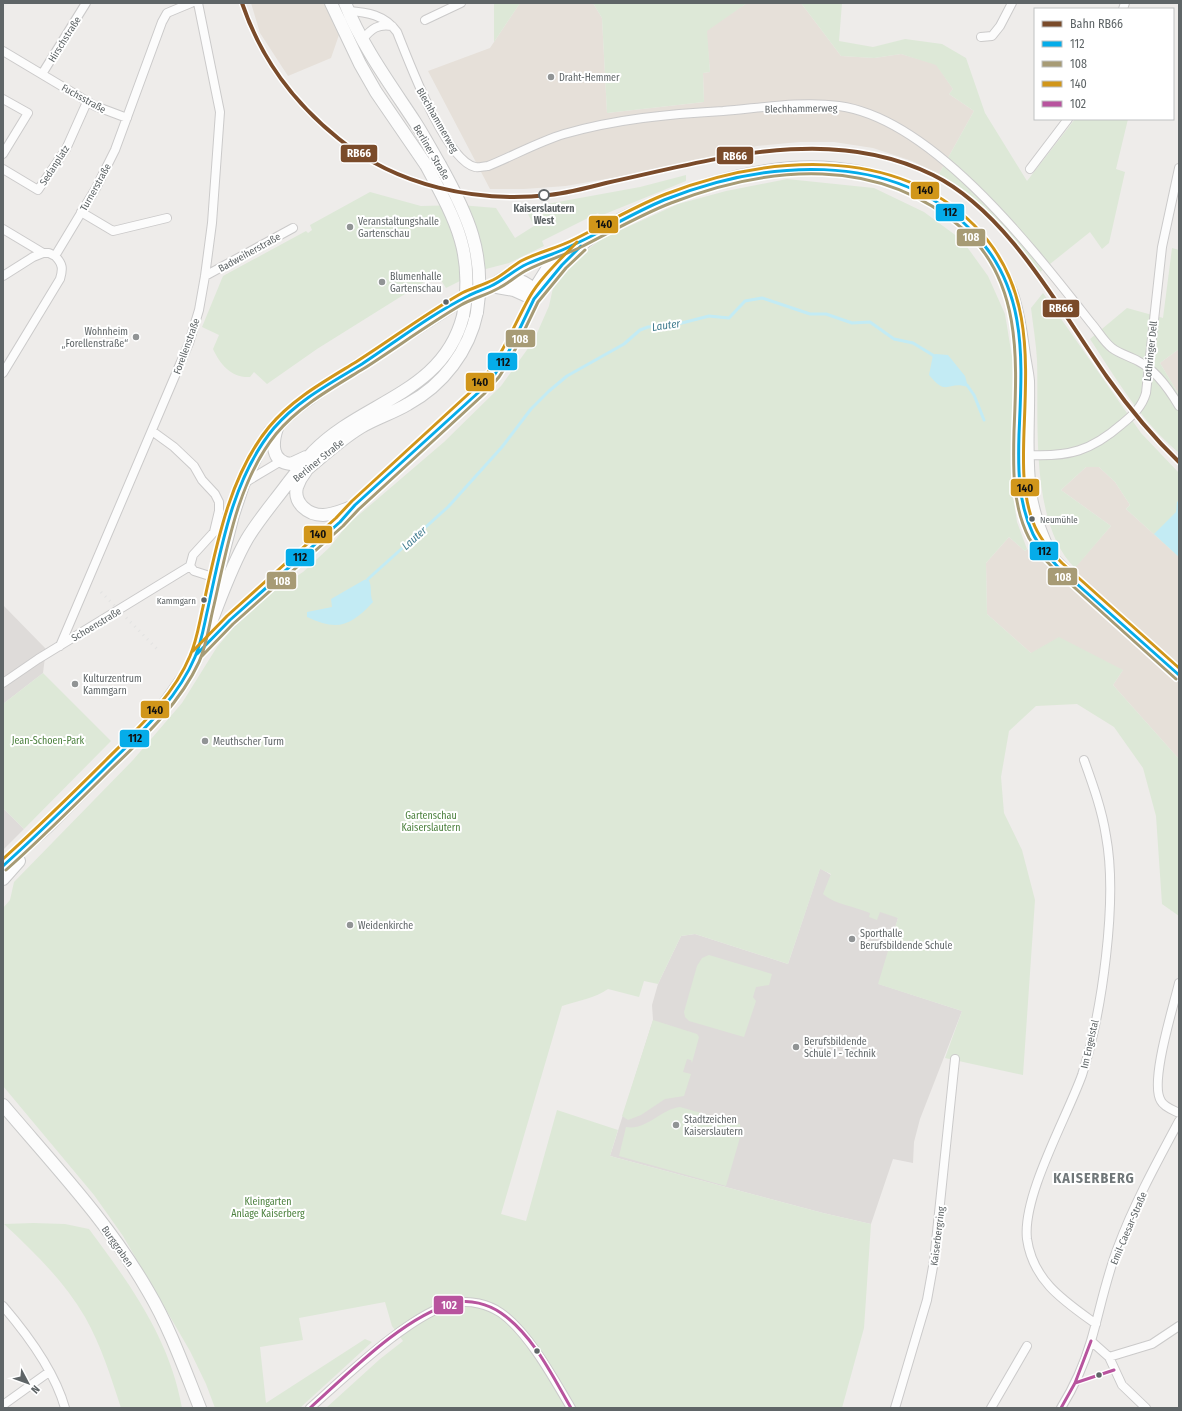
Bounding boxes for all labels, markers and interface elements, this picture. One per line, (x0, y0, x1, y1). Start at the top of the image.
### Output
legend (1034, 8, 1174, 120)
street label: Hirschstraße (46, 14, 84, 65)
text: Bahn RB66 (1070, 17, 1123, 31)
text: 112 (1070, 37, 1084, 51)
text: 108 (1070, 57, 1087, 71)
marker: Draht-Hemmer (546, 72, 556, 82)
place label: Draht-Hemmer (559, 72, 620, 84)
text: 140 (1070, 77, 1087, 91)
street label: Fuchsstraße (59, 82, 108, 116)
street label: Blechhammerweg (414, 86, 461, 155)
text: 102 (1070, 97, 1086, 111)
street label: Blechhammerweg (765, 102, 838, 116)
street label: Berliner Straße (411, 123, 452, 182)
street label: Sedanplatz (37, 143, 72, 188)
line badge: RB66 (340, 144, 378, 163)
line badge: RB66 (716, 146, 754, 165)
text: RB66 (347, 147, 371, 160)
text: RB66 (723, 150, 747, 163)
street label: Turnerstraße (78, 162, 114, 213)
line badge: 140 (910, 181, 940, 200)
text: 140 (917, 184, 933, 197)
marker: Kaiserslautern West (538, 189, 550, 201)
place label: Kaiserslautern West (514, 203, 574, 227)
line badge: 112 (935, 203, 965, 222)
text: 112 (943, 206, 957, 219)
line badge: 140 (588, 215, 619, 234)
place label: Veranstaltungshalle Gartenschau (358, 216, 439, 240)
text: 140 (596, 218, 612, 231)
marker: Veranstaltungshalle Gartenschau (345, 222, 355, 232)
line badge: 108 (956, 228, 986, 247)
street label: Badweiherstraße (216, 231, 283, 275)
text: 108 (963, 231, 979, 244)
place label: Blumenhalle Gartenschau (390, 271, 442, 295)
marker: Blumenhalle Gartenschau (377, 277, 387, 287)
unlabelled marker (441, 297, 451, 307)
line badge: RB66 (1042, 299, 1080, 318)
text: RB66 (1049, 302, 1073, 315)
street label: Forellenstraße (171, 317, 203, 376)
water label: Lauter (651, 317, 682, 334)
street label: Lothringer Dell (1142, 320, 1160, 382)
place label: Wohnheim „Forellenstraße“ (62, 326, 128, 350)
line badge: 108 (505, 329, 536, 348)
marker: Wohnheim „Forellenstraße“ (131, 332, 141, 342)
text: 108 (512, 333, 528, 346)
line badge: 112 (487, 352, 518, 371)
text: 112 (496, 356, 510, 369)
line badge: 140 (465, 372, 495, 392)
text: 140 (472, 376, 488, 389)
street label: Berliner Straße (291, 437, 346, 485)
line badge: 140 (1010, 478, 1040, 497)
text: 140 (1017, 482, 1033, 495)
marker: Neumühle (1027, 514, 1037, 524)
place label: Neumühle (1040, 515, 1078, 525)
water label: Lauter (399, 523, 430, 553)
line badge: 140 (303, 525, 333, 544)
text: 140 (310, 528, 326, 541)
line badge: 112 (1029, 541, 1059, 561)
text: 112 (1037, 545, 1051, 558)
line badge: 112 (285, 548, 315, 567)
text: 112 (293, 551, 307, 564)
line badge: 108 (1047, 567, 1078, 586)
line badge: 108 (266, 571, 297, 590)
text: 108 (1055, 571, 1071, 584)
text: 108 (274, 575, 290, 588)
marker: Kammgarn (199, 595, 209, 605)
place label: Kammgarn (157, 596, 196, 606)
street label: Schoenstraße (69, 605, 124, 644)
place label: Kulturzentrum Kammgarn (83, 673, 142, 697)
marker: Kulturzentrum Kammgarn (70, 679, 80, 689)
line badge: 140 (140, 700, 170, 719)
text: 140 (147, 704, 163, 717)
line badge: 112 (119, 729, 150, 748)
text: 112 (128, 732, 142, 745)
park label: Jean-Schoen-Park (12, 735, 85, 747)
marker: Meuthscher Turm (200, 736, 210, 746)
place label: Meuthscher Turm (213, 736, 284, 748)
park label: Gartenschau Kaiserslautern (401, 810, 461, 834)
marker: Weidenkirche (345, 920, 355, 930)
place label: Weidenkirche (358, 920, 413, 932)
place label: Sporthalle Berufsbildende Schule (860, 928, 952, 952)
marker: Sporthalle Berufsbildende Schule (847, 934, 857, 944)
street label: Im Engelstal (1079, 1018, 1101, 1070)
place label: Berufsbildende Schule I - Technik (804, 1036, 876, 1060)
marker: Berufsbildende Schule I - Technik (791, 1042, 801, 1052)
place label: Stadtzeichen Kaiserslautern (684, 1114, 743, 1138)
marker: Stadtzeichen Kaiserslautern (671, 1120, 681, 1130)
district label: KAISERBERG (1053, 1170, 1135, 1187)
street label: Emil-Caesar-Straße (1108, 1190, 1150, 1267)
park label: Kleingarten Anlage Kaiserberg (231, 1196, 305, 1220)
street label: Kaiserbergring (928, 1206, 948, 1266)
street label: Burggraben (99, 1224, 136, 1269)
line badge: 102 (433, 1295, 464, 1315)
text: 102 (441, 1299, 457, 1312)
unlabelled marker (532, 1346, 542, 1356)
north arrow (8, 1363, 48, 1403)
unlabelled marker (1094, 1370, 1104, 1380)
text: N (28, 1382, 42, 1396)

